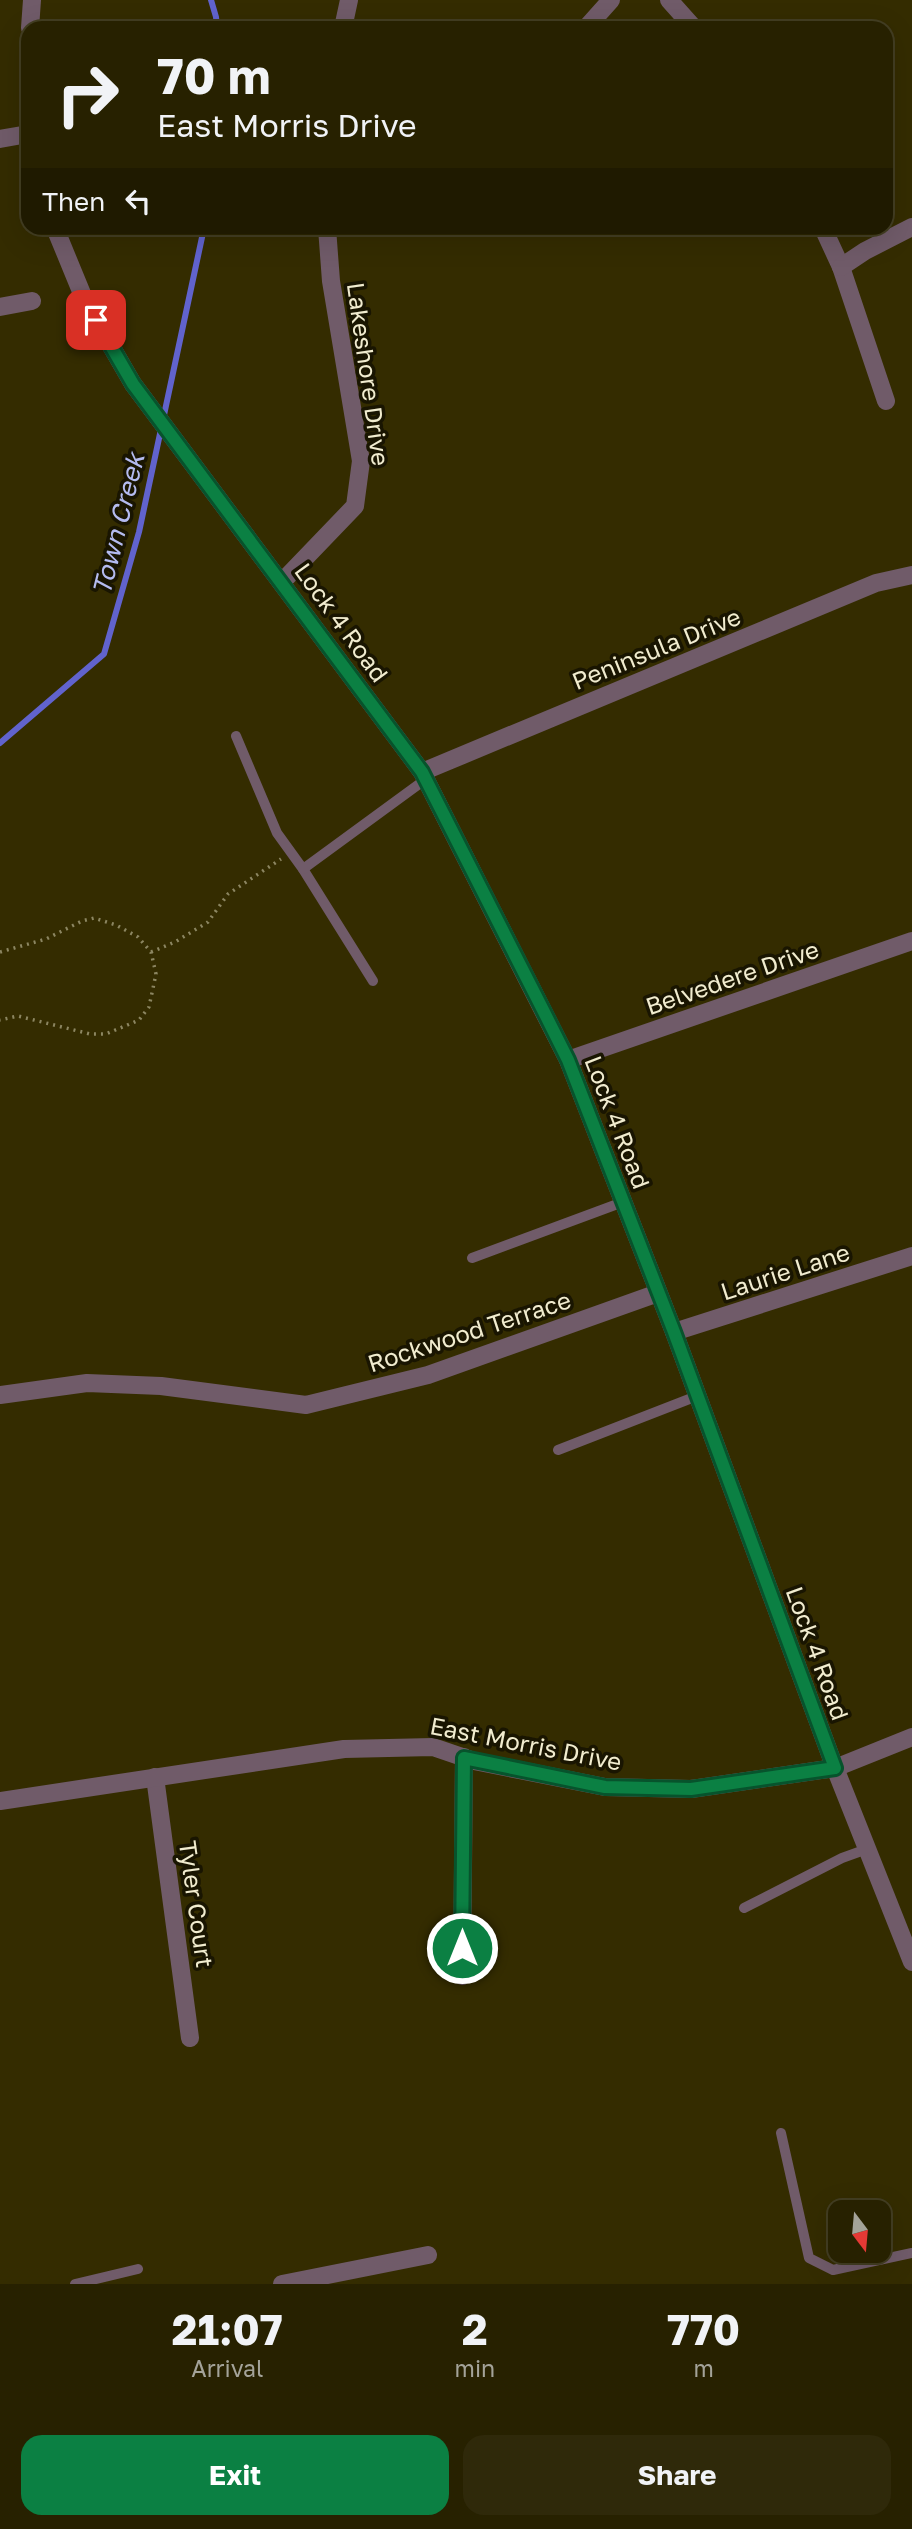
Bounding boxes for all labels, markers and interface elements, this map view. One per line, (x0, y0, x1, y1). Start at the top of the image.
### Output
text: 70 m (157, 46, 271, 105)
icon: right (42, 49, 133, 140)
text: East Morris Drive (157, 106, 417, 144)
icon: left (119, 182, 157, 220)
text: Then (42, 186, 105, 217)
street label: Lakeshore Drive (342, 280, 396, 468)
pin (66, 290, 126, 350)
icon: arrive (77, 301, 115, 339)
water label: Town Creek (85, 448, 151, 598)
street label: Lock 4 Road (289, 557, 395, 687)
street label: Peninsula Drive (567, 601, 745, 695)
street label: Belvedere Drive (642, 934, 822, 1020)
street label: Lock 4 Road (579, 1051, 657, 1193)
street label: Laurie Lane (717, 1237, 853, 1305)
street label: Rockwood Terrace (364, 1284, 574, 1378)
street label: Lock 4 Road (780, 1582, 856, 1724)
street label: East Morris Drive (428, 1710, 624, 1776)
street label: Tyler Court (174, 1839, 220, 1969)
position arrow (425, 1911, 499, 1985)
north arrow (828, 2200, 891, 2263)
map controls (828, 2200, 891, 2263)
text: 21:07 (172, 2304, 283, 2354)
text: 2 (462, 2304, 488, 2354)
text: 770 (667, 2304, 740, 2354)
text: Arrival (191, 2354, 263, 2382)
text: min (455, 2354, 495, 2382)
text: m (693, 2354, 714, 2382)
button: Exit (21, 2435, 449, 2515)
button: Share (463, 2435, 891, 2515)

